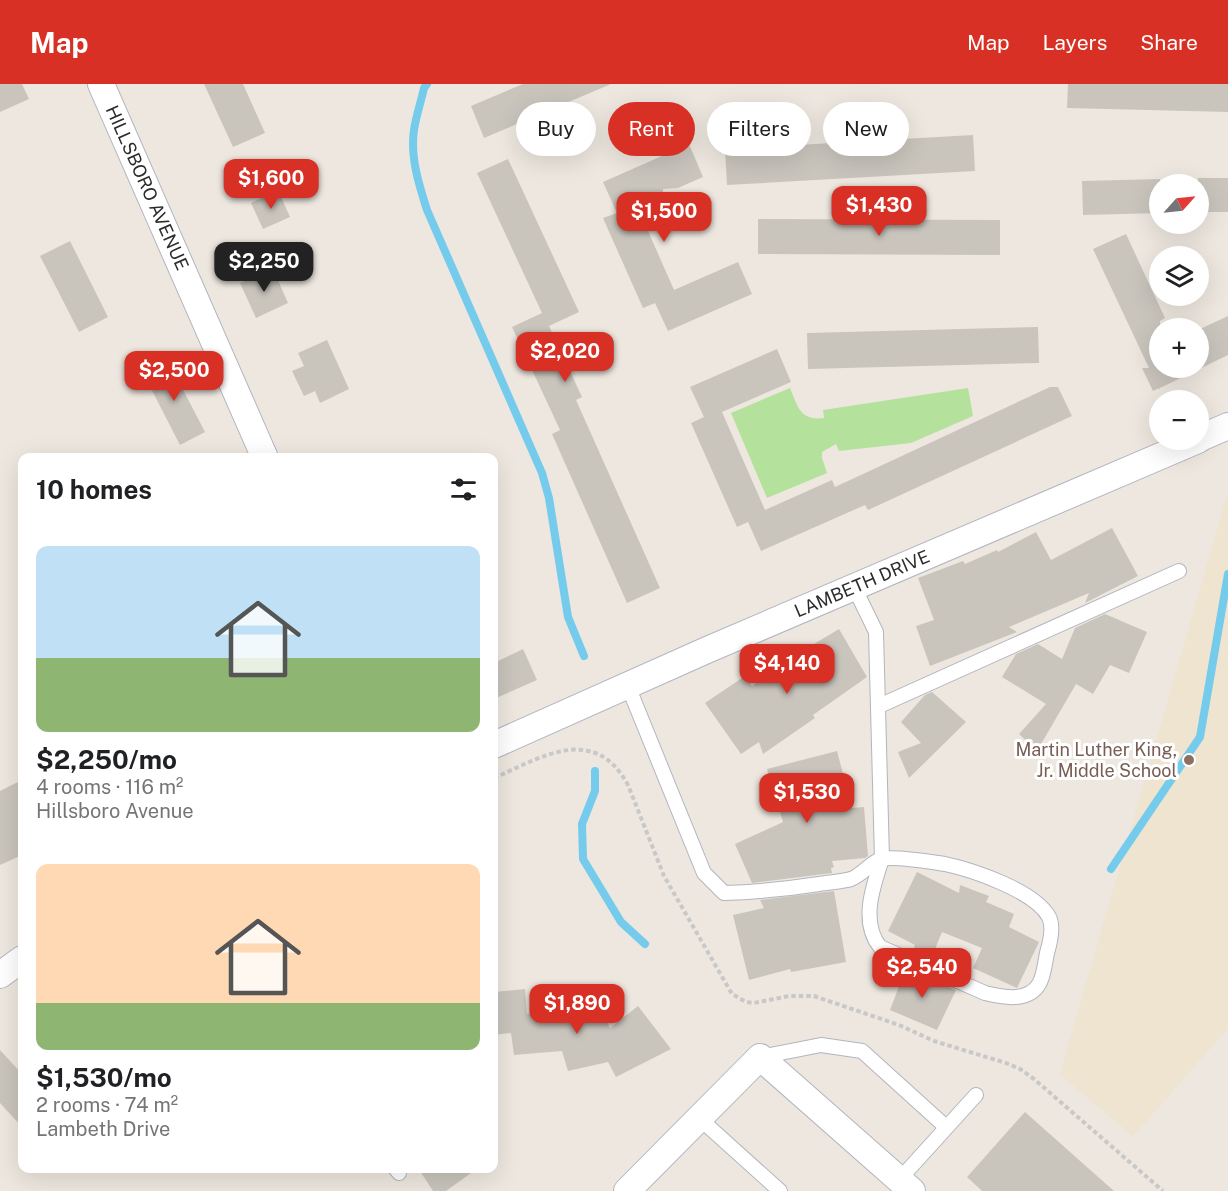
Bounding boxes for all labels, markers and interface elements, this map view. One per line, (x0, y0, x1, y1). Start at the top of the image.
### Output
text: Map (30, 26, 89, 59)
text: Map (967, 30, 1010, 55)
text: Layers (1043, 30, 1107, 55)
text: Share (1140, 30, 1198, 55)
street label: HILLSBORO AVENUE (102, 102, 193, 273)
chip: Buy (516, 102, 596, 156)
chip: Rent (608, 102, 695, 156)
chip: Filters (707, 102, 811, 156)
chip: New (823, 102, 909, 156)
pin: $1,600 (222, 159, 320, 210)
text: $1,600 (238, 166, 304, 190)
north arrow (1149, 174, 1209, 234)
map controls (1149, 174, 1209, 450)
pin: $1,430 (830, 186, 928, 237)
pin: $1,500 (615, 192, 713, 243)
text: $1,430 (846, 193, 912, 217)
text: $1,500 (631, 199, 697, 223)
pin: $2,250 (215, 242, 313, 293)
button: layers (1149, 246, 1209, 306)
text: $2,250 (228, 249, 300, 273)
button: + (1149, 318, 1209, 378)
pin: $2,020 (516, 332, 614, 383)
text: $2,020 (530, 339, 600, 363)
pin: $2,500 (125, 351, 223, 402)
text: $2,500 (138, 358, 210, 382)
button: − (1149, 390, 1209, 450)
icon: filters (447, 473, 480, 506)
text: 10 homes (36, 474, 152, 505)
street label: LAMBETH DRIVE (791, 546, 933, 622)
icon: home (204, 585, 312, 693)
pin: $4,140 (738, 644, 836, 695)
text: $4,140 (754, 651, 820, 675)
place label: Martin Luther King, Jr. Middle School (1015, 739, 1177, 781)
text: $2,250/mo (36, 744, 177, 775)
marker: Martin Luther King, Jr. Middle School (1182, 753, 1196, 767)
pin: $1,530 (758, 773, 856, 824)
text: 4 rooms · 116 m² (36, 775, 183, 799)
text: $1,530 (773, 780, 841, 804)
text: Hillsboro Avenue (36, 799, 194, 823)
icon: home (204, 903, 312, 1011)
pin: $2,540 (873, 948, 971, 999)
text: $2,540 (886, 955, 958, 979)
pin: $1,890 (528, 984, 626, 1035)
text: $1,890 (543, 991, 611, 1015)
text: $1,530/mo (36, 1062, 172, 1093)
text: 2 rooms · 74 m² (36, 1093, 178, 1117)
text: Lambeth Drive (36, 1117, 170, 1141)

